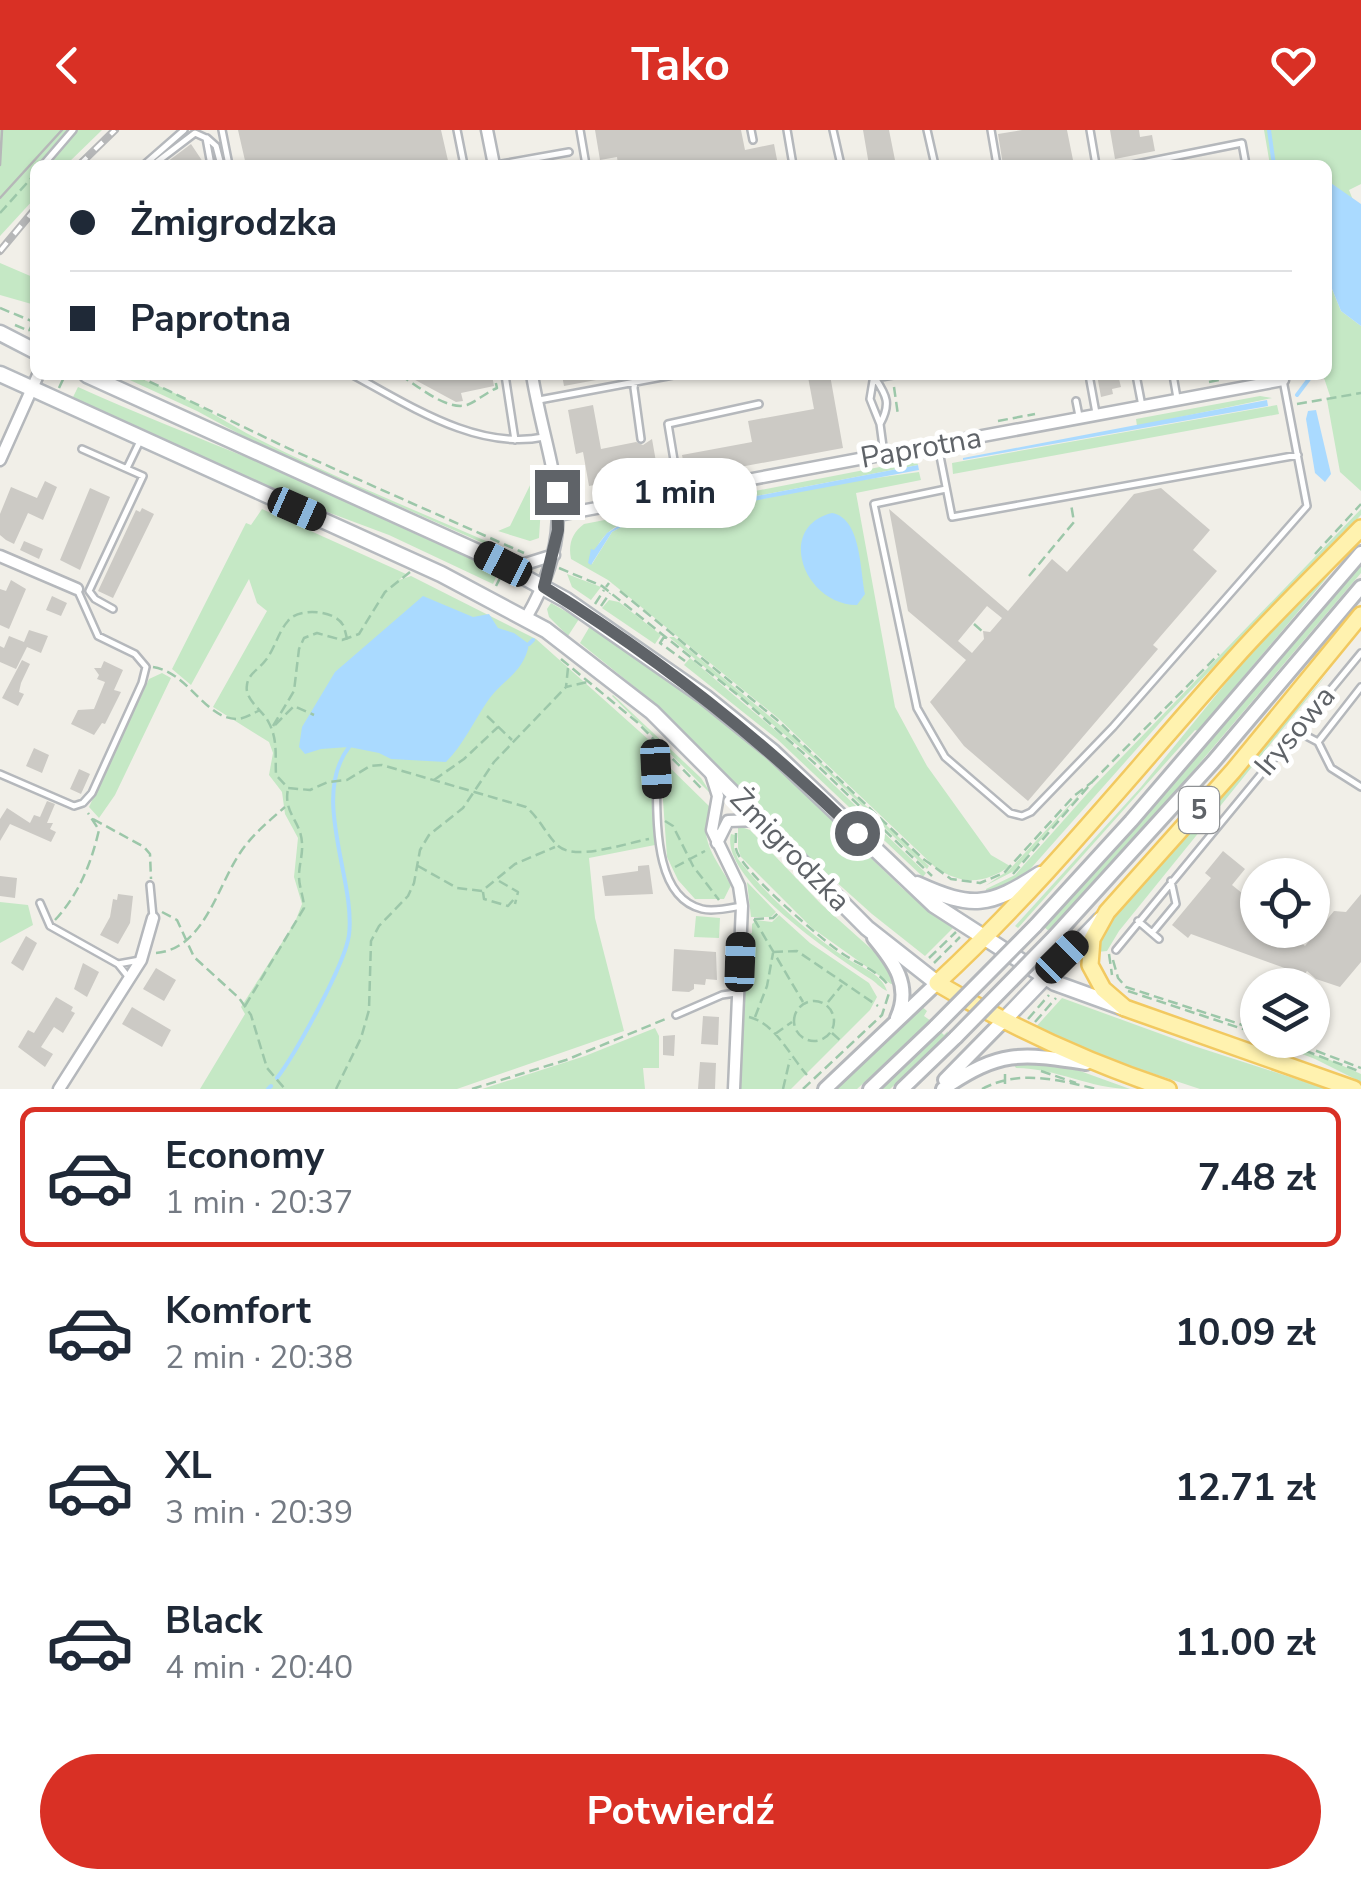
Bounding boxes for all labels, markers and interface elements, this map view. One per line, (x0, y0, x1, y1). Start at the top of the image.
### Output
text: Tako (631, 35, 730, 96)
icon: back (40, 38, 95, 93)
icon: heart (1266, 38, 1321, 93)
text: Żmigrodzka (130, 197, 337, 248)
text: Paprotna (130, 293, 291, 344)
street label: Paprotna (857, 417, 985, 479)
callout: 1 min (592, 457, 757, 527)
route end (535, 470, 580, 515)
text: 1 min (633, 471, 716, 514)
car (263, 483, 331, 535)
car (469, 537, 537, 591)
street label: Irysowa (1245, 677, 1345, 785)
car (639, 738, 673, 800)
street label: Żmigrodzka (721, 779, 859, 921)
road number: 5 (1179, 787, 1219, 833)
route start (835, 811, 880, 856)
map controls (1240, 858, 1330, 1058)
button: locate (1240, 858, 1330, 948)
car (1030, 925, 1094, 989)
car (724, 931, 756, 993)
button: layers (1240, 968, 1330, 1058)
text: Economy (165, 1130, 324, 1181)
icon: car (45, 1132, 135, 1222)
text: 7.48 zł (1198, 1152, 1316, 1203)
text: 1 min · 20:37 (165, 1181, 353, 1224)
text: Komfort (165, 1285, 311, 1336)
icon: car (45, 1287, 135, 1377)
text: 10.09 zł (1175, 1307, 1316, 1358)
text: 2 min · 20:38 (165, 1336, 353, 1379)
text: XL (165, 1440, 212, 1491)
icon: car (45, 1442, 135, 1532)
text: 12.71 zł (1175, 1462, 1316, 1513)
text: 3 min · 20:39 (165, 1491, 353, 1534)
text: Black (165, 1595, 262, 1646)
icon: car (45, 1597, 135, 1687)
text: 11.00 zł (1175, 1617, 1316, 1668)
text: 4 min · 20:40 (165, 1646, 353, 1689)
button: Potwierdź (40, 1754, 1321, 1869)

